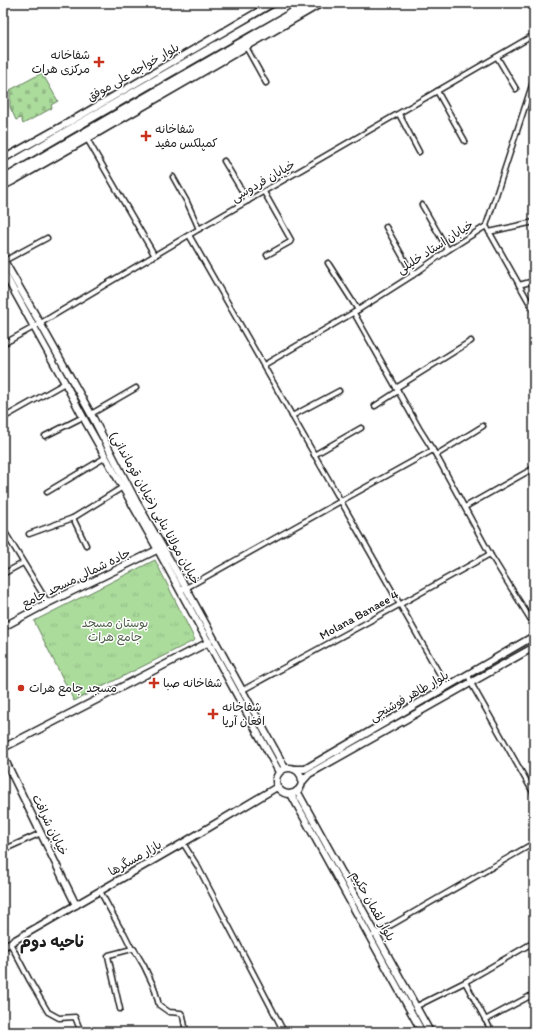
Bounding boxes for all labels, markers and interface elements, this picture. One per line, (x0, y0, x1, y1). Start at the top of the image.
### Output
street label: بلوار خواجه علی موفق (85, 40, 182, 105)
place label: شفاخانه مرکزی هرات (32, 48, 90, 76)
marker: شفاخانه مرکزی هرات (93, 56, 105, 68)
place label: شفاخانه کمپلکس مفید (155, 122, 218, 151)
marker: شفاخانه کمپلکس مفید (140, 130, 152, 142)
street label: خیابان فردوسی (229, 157, 298, 206)
street label: خیابان استاد خلیلی (394, 217, 476, 278)
street label: خیابان مولانا بنایی (خیابان قوماندانی) (106, 429, 203, 587)
street label: جاده شمالی مسجد جامع (19, 546, 134, 612)
street label: Molana Banaee 4 (317, 587, 401, 643)
park label: بوستان مسجد جامع هرات (82, 616, 148, 646)
street label: بلوار طاهر فوشنجی (367, 668, 451, 725)
place label: شفاخانه صبا (163, 676, 222, 691)
marker: شفاخانه صبا (148, 677, 160, 689)
place label: مسجد جامع هرات (29, 681, 117, 697)
marker: مسجد جامع هرات (16, 683, 26, 693)
place label: شفاخانه افغان آریا (222, 700, 265, 728)
marker: شفاخانه افغان آریا (207, 708, 219, 720)
street label: خیابان شرافت (28, 792, 71, 858)
street label: بازار مسگرها (106, 837, 164, 880)
street label: بلوار لقمان حکیم (346, 869, 398, 944)
district label: ناحیه دوم (20, 932, 84, 954)

